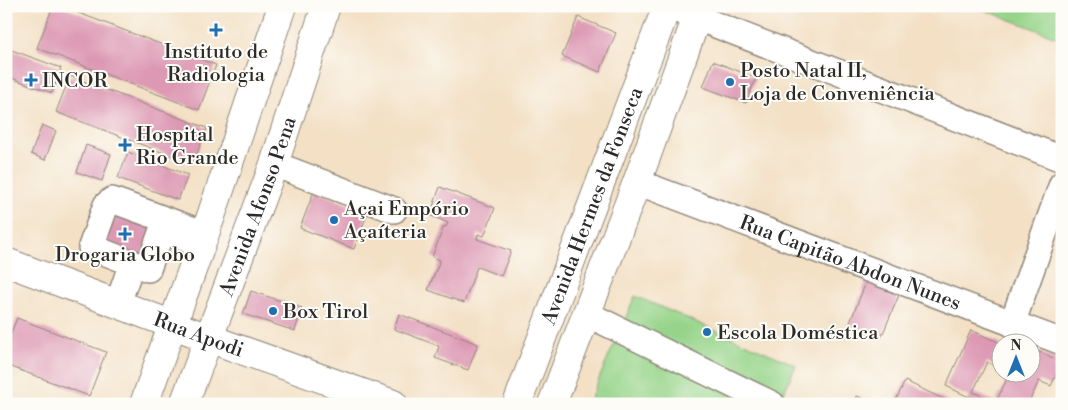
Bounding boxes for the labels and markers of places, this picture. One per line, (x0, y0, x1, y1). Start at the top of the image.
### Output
marker: Instituto de Radiologia (209, 23, 223, 37)
place label: Instituto de Radiologia (164, 40, 268, 88)
place label: Posto Natal II, Loja de Conveniência (740, 59, 936, 107)
place label: INCOR (42, 69, 108, 94)
marker: INCOR (24, 73, 38, 87)
marker: Posto Natal II, Loja de Conveniência (724, 76, 736, 88)
place label: Hospital Rio Grande (136, 123, 239, 171)
marker: Hospital Rio Grande (118, 138, 132, 152)
place label: Açai Empório Açaíteria (343, 197, 469, 245)
marker: Açai Empório Açaíteria (328, 214, 340, 226)
marker: Drogaria Globo (119, 228, 131, 240)
place label: Drogaria Globo (55, 243, 195, 268)
place label: Box Tirol (282, 300, 368, 325)
marker: Box Tirol (267, 305, 279, 317)
place label: Escola Doméstica (717, 321, 879, 346)
marker: Escola Doméstica (701, 326, 713, 338)

